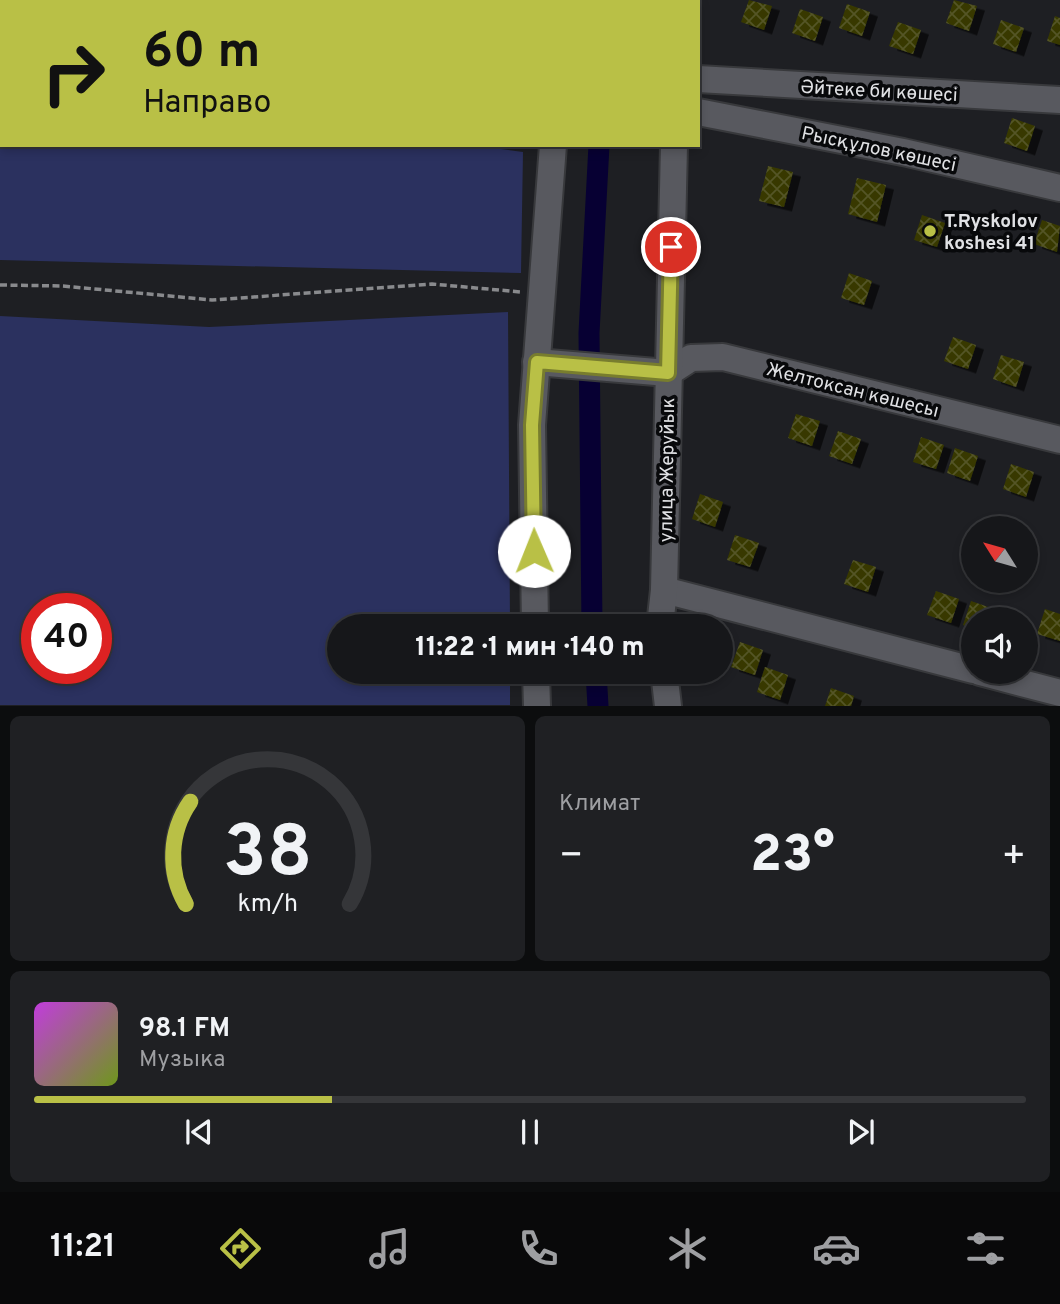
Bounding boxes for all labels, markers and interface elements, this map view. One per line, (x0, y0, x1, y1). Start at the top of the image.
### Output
text: 60 m (143, 23, 261, 85)
icon: right (28, 28, 119, 119)
street label: Әйтеке би көшесі (800, 76, 958, 108)
text: Направо (143, 84, 271, 124)
street label: Рысқұлов көшесі (799, 122, 958, 178)
place label: T.Ryskolov koshesi 41 (944, 210, 1038, 256)
pin (641, 217, 701, 277)
marker: T.Ryskolov koshesi 41 (922, 223, 938, 239)
icon: arrive (652, 228, 690, 266)
street label: Желтоксан көшесы (764, 358, 941, 424)
street label: улица Жеруйык (655, 397, 681, 543)
position arrow (497, 514, 571, 588)
north arrow (961, 516, 1038, 593)
map controls (961, 516, 1038, 684)
speed limit sign: 40 (21, 593, 112, 684)
button: sound (961, 607, 1038, 684)
text: 11:22 · 1 мин · 140 m (415, 632, 645, 665)
text: Климат (559, 790, 640, 819)
text: 38 (223, 811, 312, 903)
text: 23° (750, 824, 835, 890)
text: − (559, 833, 584, 882)
text: + (1001, 833, 1026, 882)
text: km/h (237, 889, 298, 921)
text: 98.1 FM (139, 1013, 230, 1046)
text: Музыка (139, 1046, 225, 1075)
icon: previous (180, 1113, 218, 1151)
icon: pause (511, 1113, 549, 1151)
icon: next (842, 1113, 880, 1151)
icon: directions (216, 1224, 265, 1273)
icon: music (365, 1224, 414, 1273)
icon: phone (514, 1224, 563, 1273)
icon: climate (663, 1224, 712, 1273)
icon: car (812, 1224, 861, 1273)
icon: filters (961, 1224, 1010, 1273)
text: 11:21 (50, 1228, 116, 1268)

